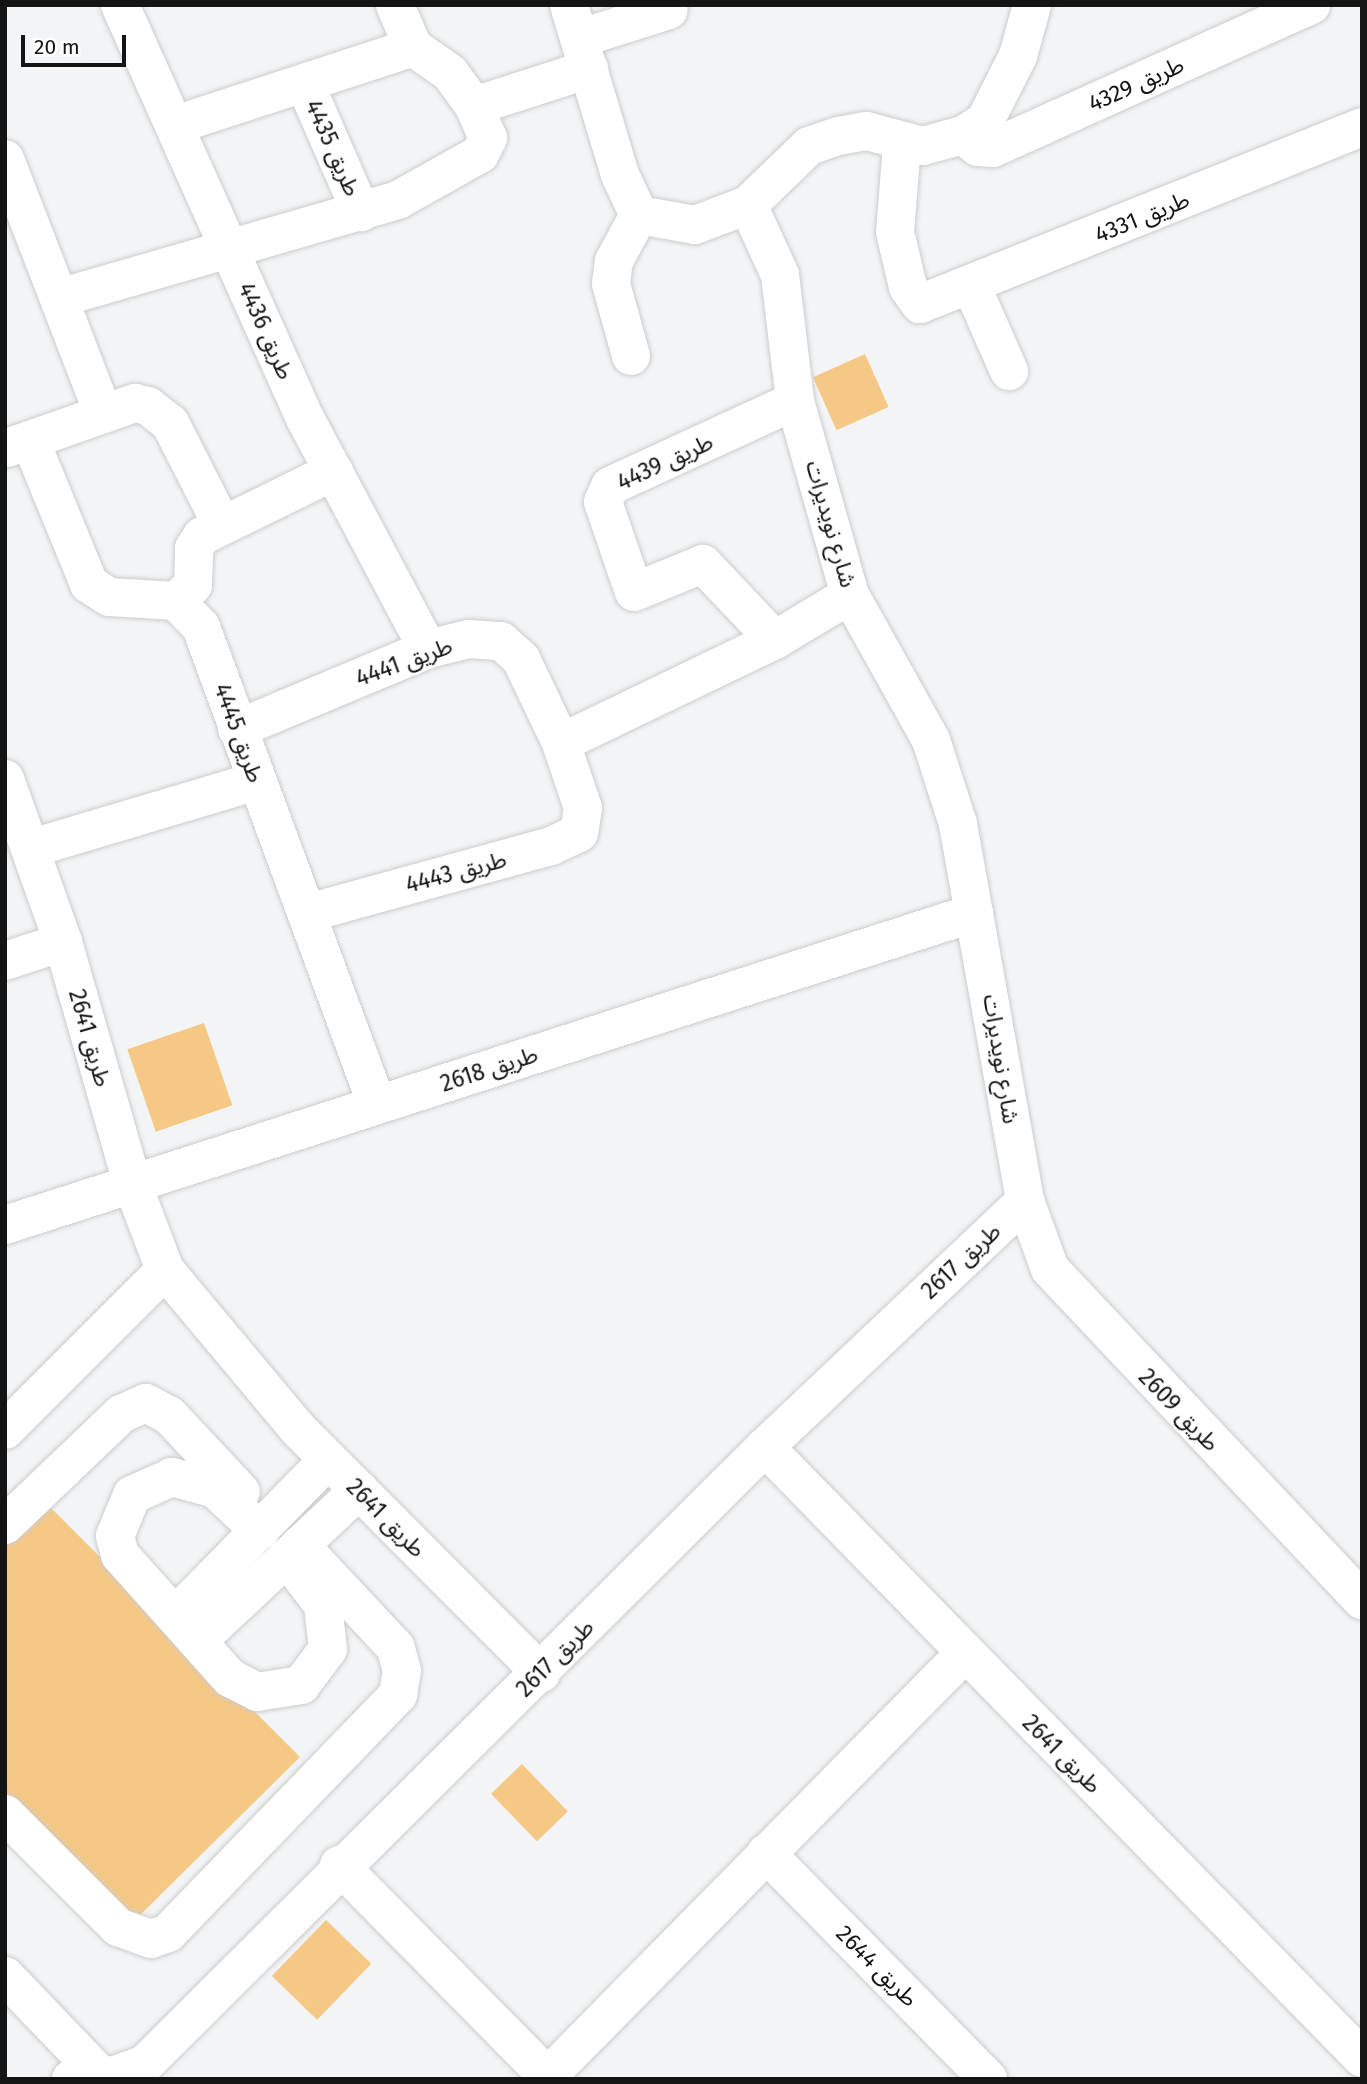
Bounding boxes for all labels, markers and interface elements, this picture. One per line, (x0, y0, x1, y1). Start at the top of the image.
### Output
scale bar (24, 21, 130, 65)
text: 20 m (34, 34, 80, 60)
street label: طريق 4329 (1084, 51, 1188, 117)
street label: طريق 4435 (300, 96, 366, 200)
street label: طريق 4331 (1091, 186, 1193, 248)
street label: طريق 4436 (232, 278, 300, 384)
street label: طريق 4439 (613, 428, 717, 496)
street label: شارع نويديرات (800, 457, 862, 591)
street label: طريق 4441 (352, 632, 456, 692)
street label: طريق 4445 (208, 680, 270, 786)
street label: طريق 4443 (403, 845, 509, 899)
street label: طريق 2641 (63, 986, 117, 1090)
street label: شارع نويديرات (977, 992, 1025, 1126)
street label: طريق 2618 (437, 1040, 541, 1098)
street label: طريق 2617 (916, 1217, 1006, 1305)
street label: طريق 2609 (1133, 1363, 1225, 1457)
street label: طريق 2641 (341, 1473, 431, 1563)
street label: طريق 2617 (511, 1614, 599, 1702)
street label: طريق 2641 (1017, 1709, 1107, 1799)
street label: طريق 2644 (831, 1920, 923, 2012)

